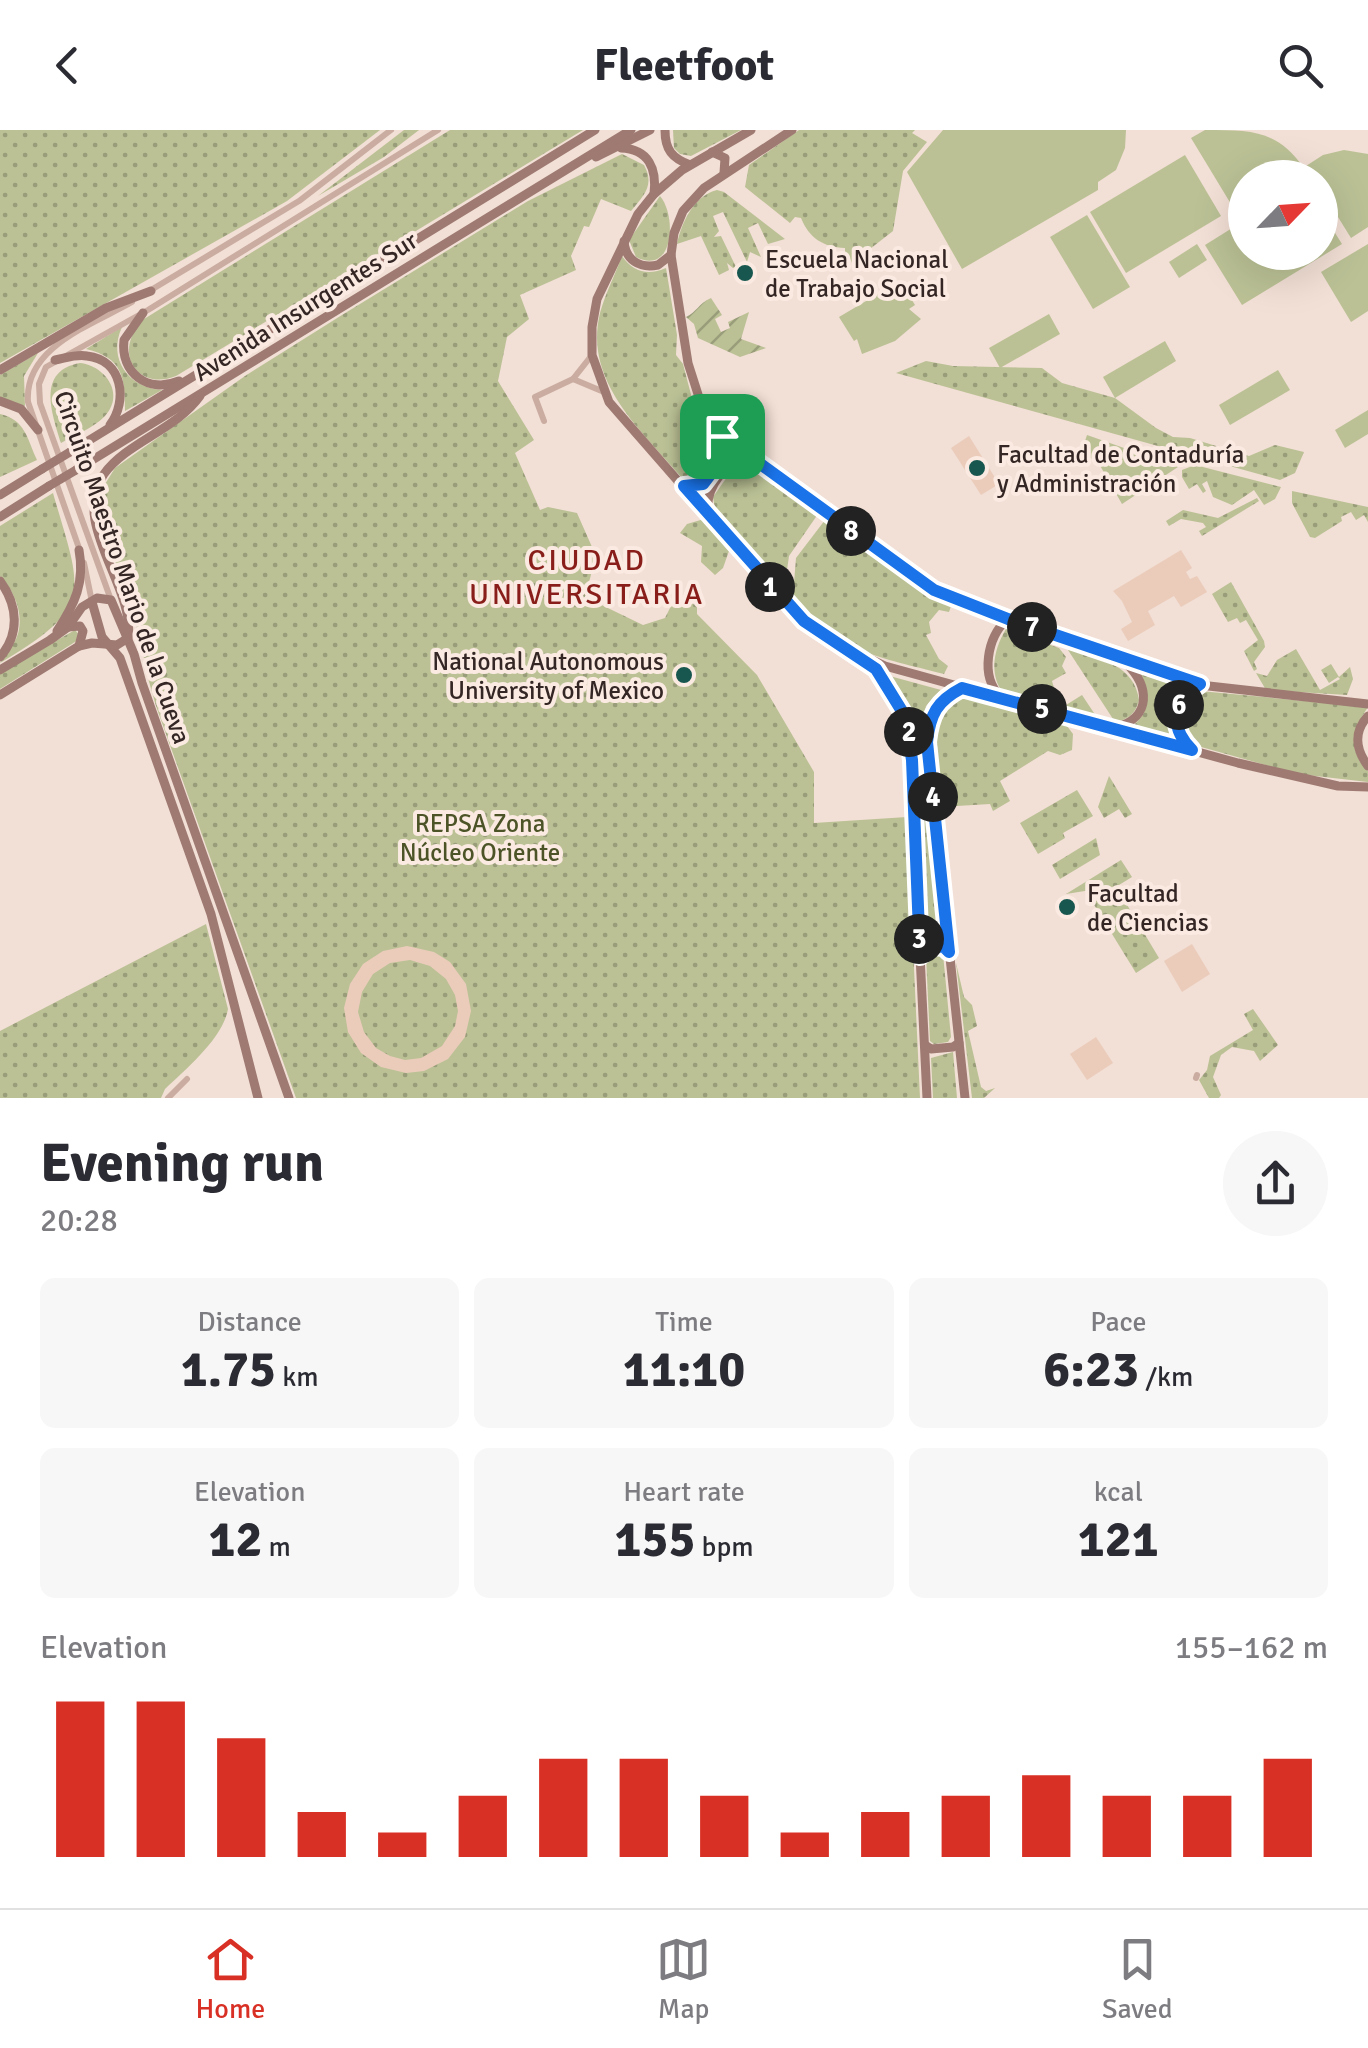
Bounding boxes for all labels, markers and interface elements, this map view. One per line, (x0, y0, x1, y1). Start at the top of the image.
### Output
icon: back (40, 38, 95, 93)
text: Fleetfoot (594, 38, 774, 93)
icon: search (1273, 38, 1328, 93)
north arrow (1228, 160, 1338, 270)
map controls (1228, 160, 1338, 270)
street label: Avenida Insurgentes Sur (187, 224, 424, 388)
place label: Escuela Nacional de Trabajo Social (765, 244, 949, 304)
marker: Escuela Nacional de Trabajo Social (734, 262, 756, 284)
street label: Circuito Maestro Mario de la Cueva (47, 387, 198, 748)
pin (680, 394, 765, 479)
icon: arrive (695, 409, 750, 464)
place label: Facultad de Contaduría y Administración (997, 439, 1244, 499)
marker: Facultad de Contaduría y Administración (966, 457, 988, 479)
pin: 8 (826, 506, 876, 556)
text: 8 (843, 514, 859, 548)
district label: CIUDAD UNIVERSITARIA (469, 542, 705, 613)
pin: 1 (745, 562, 795, 612)
text: 1 (762, 570, 778, 604)
pin: 7 (1007, 602, 1057, 652)
text: 7 (1024, 610, 1040, 644)
place label: National Autonomous University of Mexico (432, 646, 664, 706)
marker: National Autonomous University of Mexico (673, 664, 695, 686)
pin: 6 (1154, 680, 1204, 730)
pin: 5 (1017, 684, 1067, 734)
text: 6 (1171, 688, 1187, 722)
text: 5 (1034, 692, 1050, 726)
pin: 2 (884, 707, 934, 757)
text: 2 (901, 715, 917, 749)
pin: 4 (908, 772, 958, 822)
text: 4 (925, 780, 941, 814)
park label: REPSA Zona Núcleo Oriente (400, 808, 560, 868)
place label: Facultad de Ciencias (1087, 878, 1209, 938)
marker: Facultad de Ciencias (1056, 896, 1078, 918)
pin: 3 (894, 914, 944, 964)
text: 3 (911, 922, 927, 956)
text: Evening run (40, 1129, 324, 1197)
button: share (1223, 1131, 1328, 1236)
text: 20:28 (40, 1201, 118, 1240)
text: Distance (198, 1305, 302, 1339)
text: Time (655, 1305, 713, 1339)
text: Pace (1090, 1305, 1147, 1339)
text: 1.75 (181, 1339, 276, 1401)
text: 11:10 (623, 1339, 745, 1401)
text: 6:23 (1043, 1339, 1139, 1401)
text: km (276, 1360, 319, 1394)
text: /km (1139, 1360, 1193, 1394)
text: Elevation (194, 1475, 305, 1509)
text: Heart rate (623, 1475, 745, 1509)
text: kcal (1094, 1475, 1143, 1509)
text: 12 (208, 1509, 262, 1571)
text: 155 (614, 1509, 695, 1571)
text: 121 (1078, 1509, 1159, 1571)
text: m (262, 1530, 291, 1564)
text: bpm (695, 1530, 754, 1564)
text: Elevation (40, 1628, 167, 1667)
text: 155–162 m (1175, 1628, 1328, 1667)
tab: Home (195, 1932, 265, 2026)
tab: Map (656, 1932, 711, 2026)
tab: Saved (1102, 1932, 1173, 2026)

